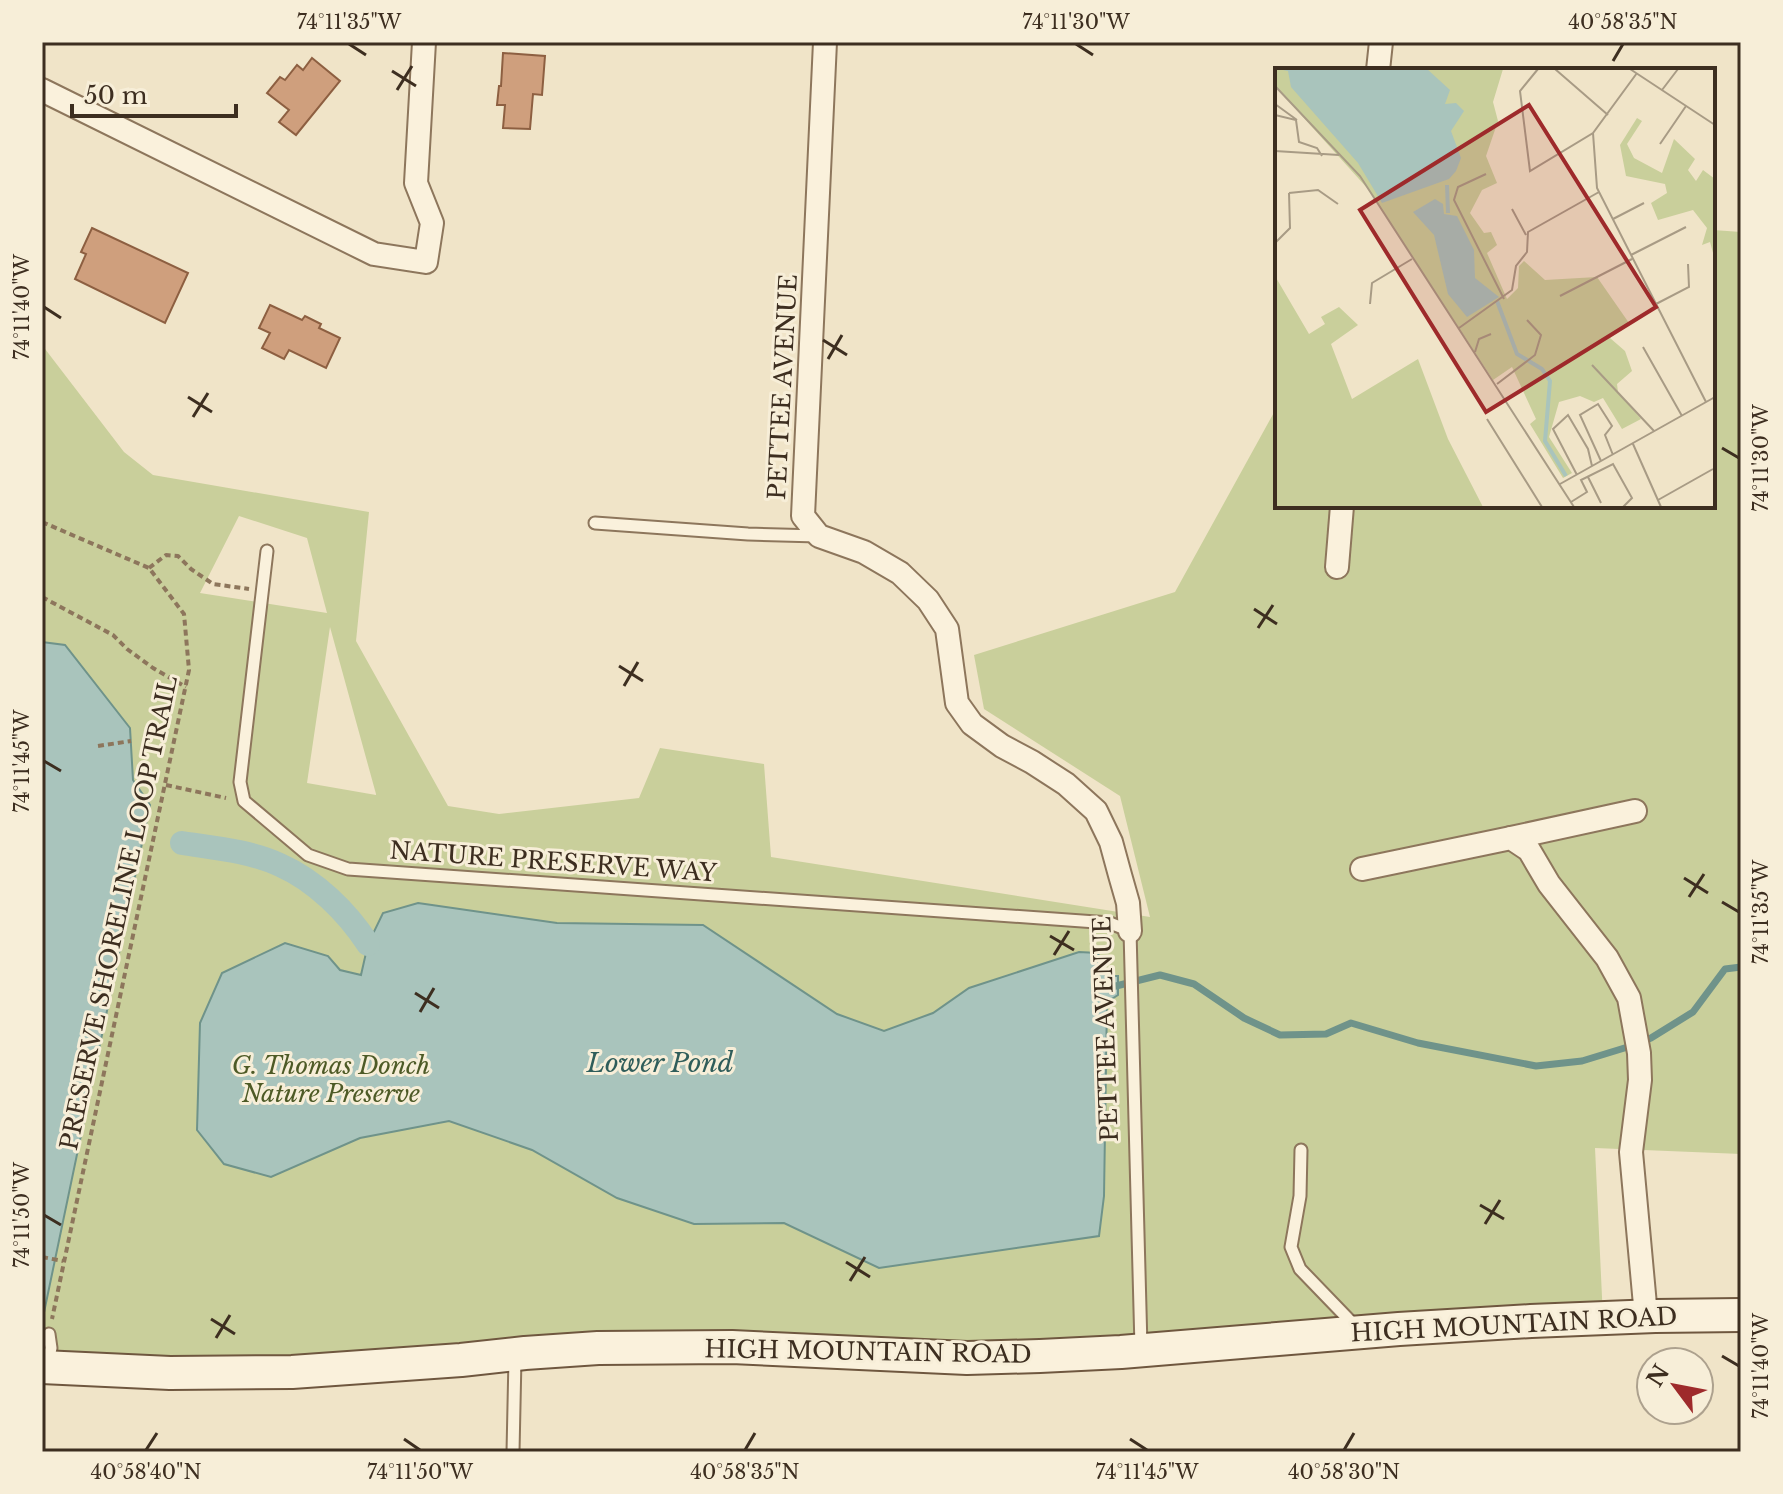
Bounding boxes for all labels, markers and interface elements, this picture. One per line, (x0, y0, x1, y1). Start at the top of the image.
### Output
text: 74°11'35"W (297, 10, 402, 34)
text: 74°11'30"W (1022, 10, 1130, 34)
text: 40°58'35"N (1568, 10, 1678, 34)
scale bar (72, 68, 236, 118)
inset map (1275, 68, 1715, 508)
text: 50 m (84, 81, 148, 110)
text: 74°11'40"W (10, 253, 34, 360)
street label: PETTEE AVENUE (762, 273, 803, 501)
text: 74°11'30"W (1749, 404, 1773, 512)
street label: PRESERVE SHORELINE LOOP TRAIL (54, 673, 183, 1153)
text: 74°11'45"W (10, 709, 34, 813)
street label: NATURE PRESERVE WAY (388, 836, 718, 887)
text: 74°11'35"W (1749, 859, 1773, 964)
street label: PETTEE AVENUE (1087, 916, 1124, 1142)
water label: Lower Pond (586, 1047, 734, 1079)
park label: G. Thomas Donch Nature Preserve (232, 1051, 430, 1108)
text: 74°11'50"W (10, 1161, 34, 1268)
street label: HIGH MOUNTAIN ROAD (1350, 1301, 1678, 1348)
text: 74°11'40"W (1749, 1312, 1773, 1419)
street label: HIGH MOUNTAIN ROAD (704, 1334, 1032, 1369)
north arrow (1635, 1346, 1715, 1426)
text: N (1642, 1359, 1676, 1392)
text: 40°58'40"N (91, 1460, 201, 1484)
text: 74°11'50"W (367, 1460, 474, 1484)
text: 40°58'35"N (690, 1460, 800, 1484)
text: 74°11'45"W (1095, 1460, 1199, 1484)
text: 40°58'30"N (1288, 1460, 1400, 1484)

